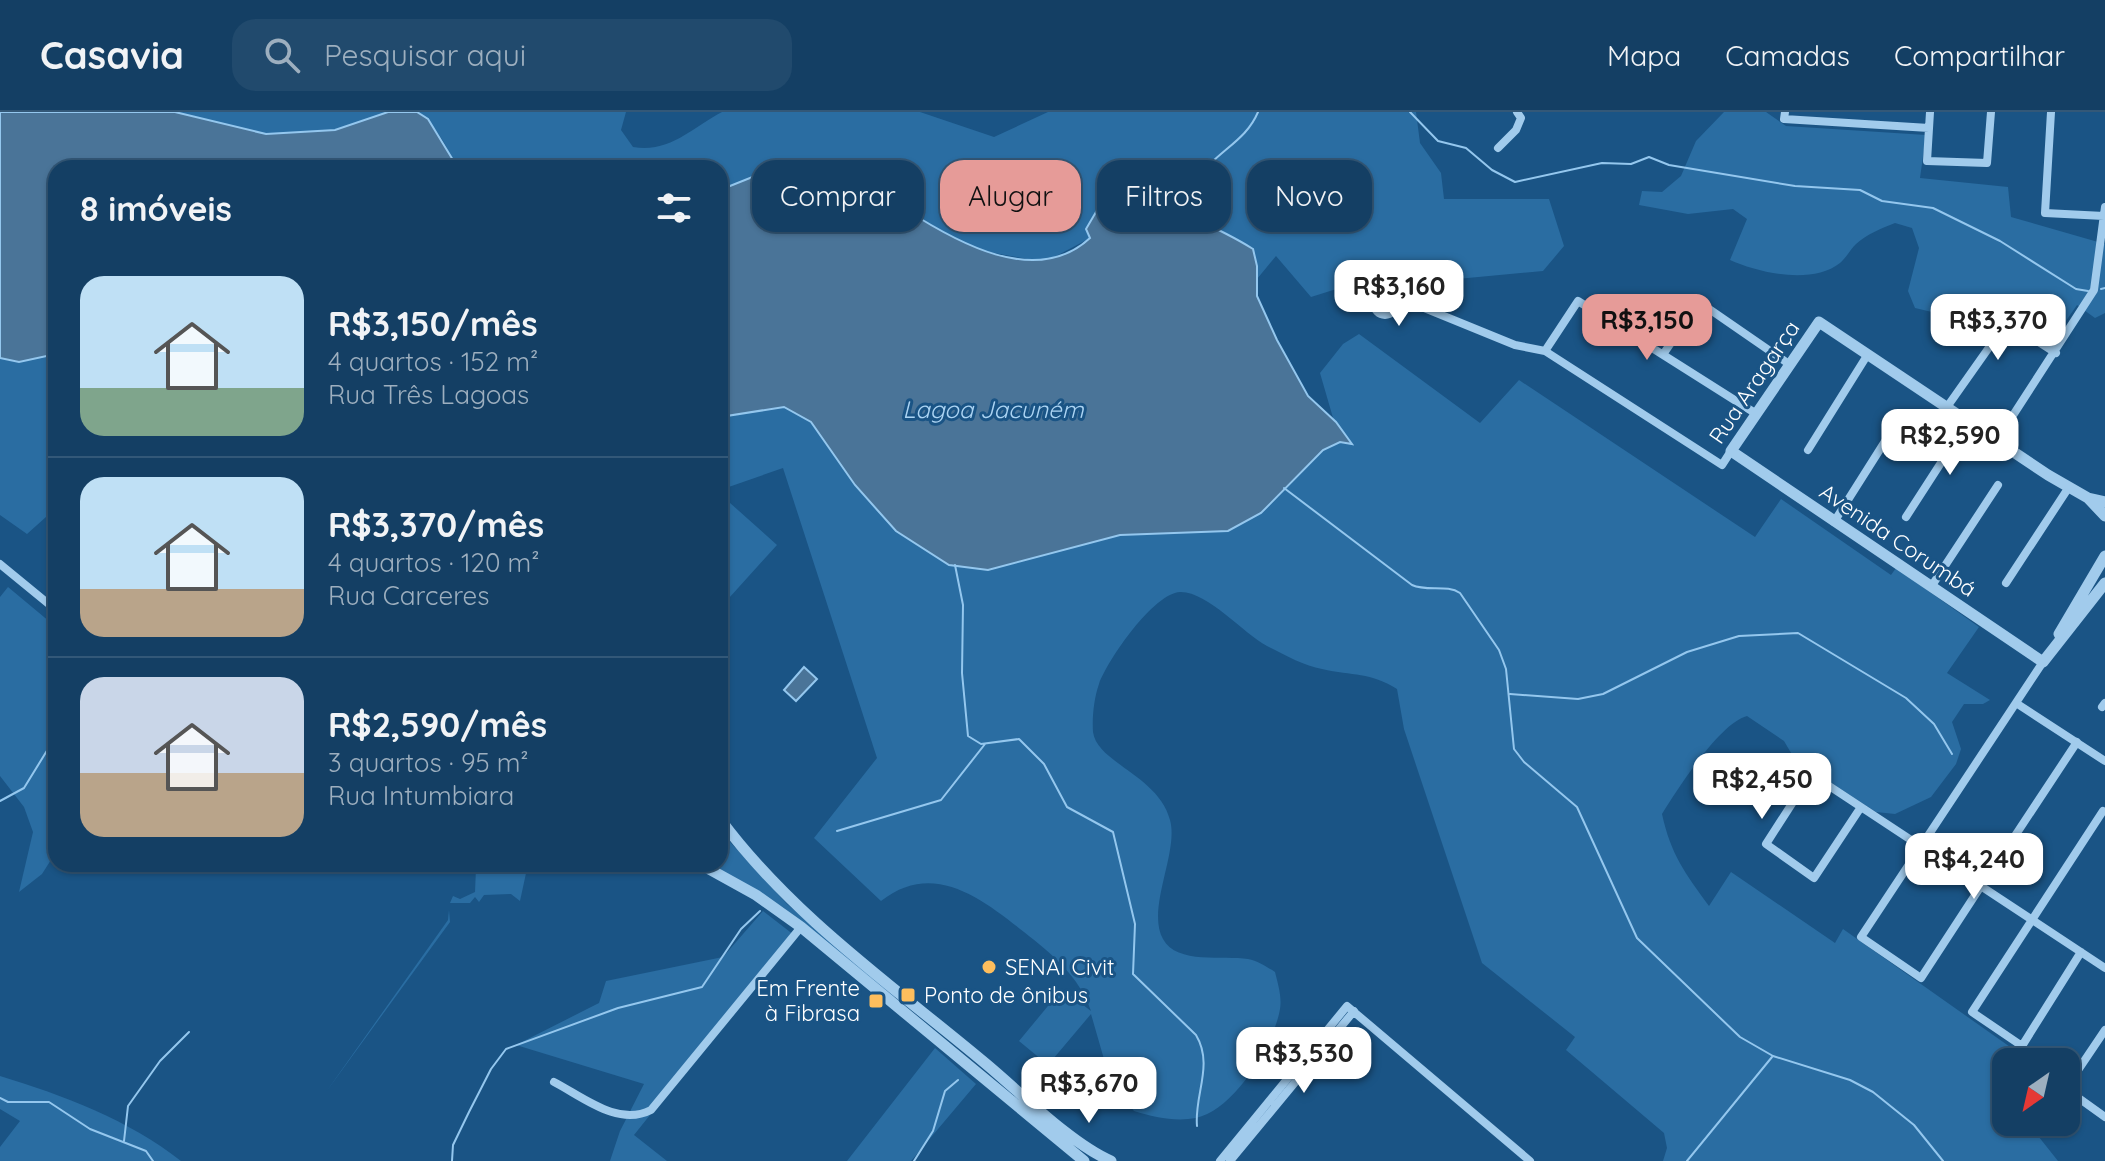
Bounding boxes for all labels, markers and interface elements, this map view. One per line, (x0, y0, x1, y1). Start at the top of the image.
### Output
search box (232, 19, 792, 91)
text: Casavia (40, 31, 184, 79)
icon: search (260, 33, 304, 77)
text: Pesquisar aqui (324, 36, 526, 74)
text: Mapa (1607, 38, 1681, 73)
text: Camadas (1725, 38, 1850, 73)
text: Compartilhar (1894, 38, 2065, 73)
chip: Comprar (752, 160, 924, 232)
chip: Alugar (940, 160, 1081, 232)
chip: Filtros (1097, 160, 1231, 232)
chip: Novo (1247, 160, 1372, 232)
icon: filters (652, 186, 696, 230)
text: 8 imóveis (80, 187, 232, 230)
pin: R$3,160 (1325, 260, 1473, 328)
text: R$3,160 (1352, 269, 1446, 302)
pin: R$3,150 (1573, 294, 1721, 362)
pin: R$3,370 (1924, 294, 2072, 362)
text: R$3,150/mês (328, 302, 538, 345)
text: R$3,150 (1600, 303, 1694, 336)
text: R$3,370 (1949, 303, 2047, 336)
icon: home (144, 308, 240, 404)
street label: Rua Aragarça (1703, 315, 1805, 449)
text: 4 quartos · 152 m² (328, 345, 538, 378)
text: Rua Três Lagoas (328, 378, 529, 411)
water label: Lagoa Jacuném (902, 394, 1085, 424)
pin: R$2,590 (1876, 409, 2024, 477)
text: R$2,590 (1899, 418, 2001, 451)
street label: Avenida Corumbá (1814, 477, 1982, 603)
text: R$3,370/mês (328, 503, 544, 546)
icon: home (144, 509, 240, 605)
text: 4 quartos · 120 m² (328, 546, 540, 579)
text: Rua Carceres (328, 579, 489, 612)
text: R$2,590/mês (328, 703, 547, 746)
icon: home (144, 709, 240, 805)
text: 3 quartos · 95 m² (328, 746, 529, 779)
pin: R$2,450 (1688, 753, 1836, 821)
text: R$2,450 (1711, 762, 1813, 795)
text: Rua Intumbiara (328, 779, 514, 812)
pin: R$4,240 (1900, 833, 2048, 901)
text: R$4,240 (1923, 842, 2025, 875)
place label: SENAI Civit (1005, 953, 1115, 981)
marker: SENAI Civit (980, 958, 998, 976)
place label: Em Frente à Fibrasa (756, 974, 860, 1027)
place label: Ponto de ônibus (924, 981, 1088, 1009)
marker: Ponto de ônibus (899, 986, 917, 1004)
marker: Em Frente à Fibrasa (867, 992, 885, 1010)
pin: R$3,530 (1230, 1027, 1378, 1095)
text: R$3,530 (1254, 1036, 1354, 1069)
north arrow (1992, 1048, 2080, 1136)
map controls (1992, 1048, 2080, 1136)
pin: R$3,670 (1015, 1057, 1163, 1125)
text: R$3,670 (1039, 1066, 1139, 1099)

